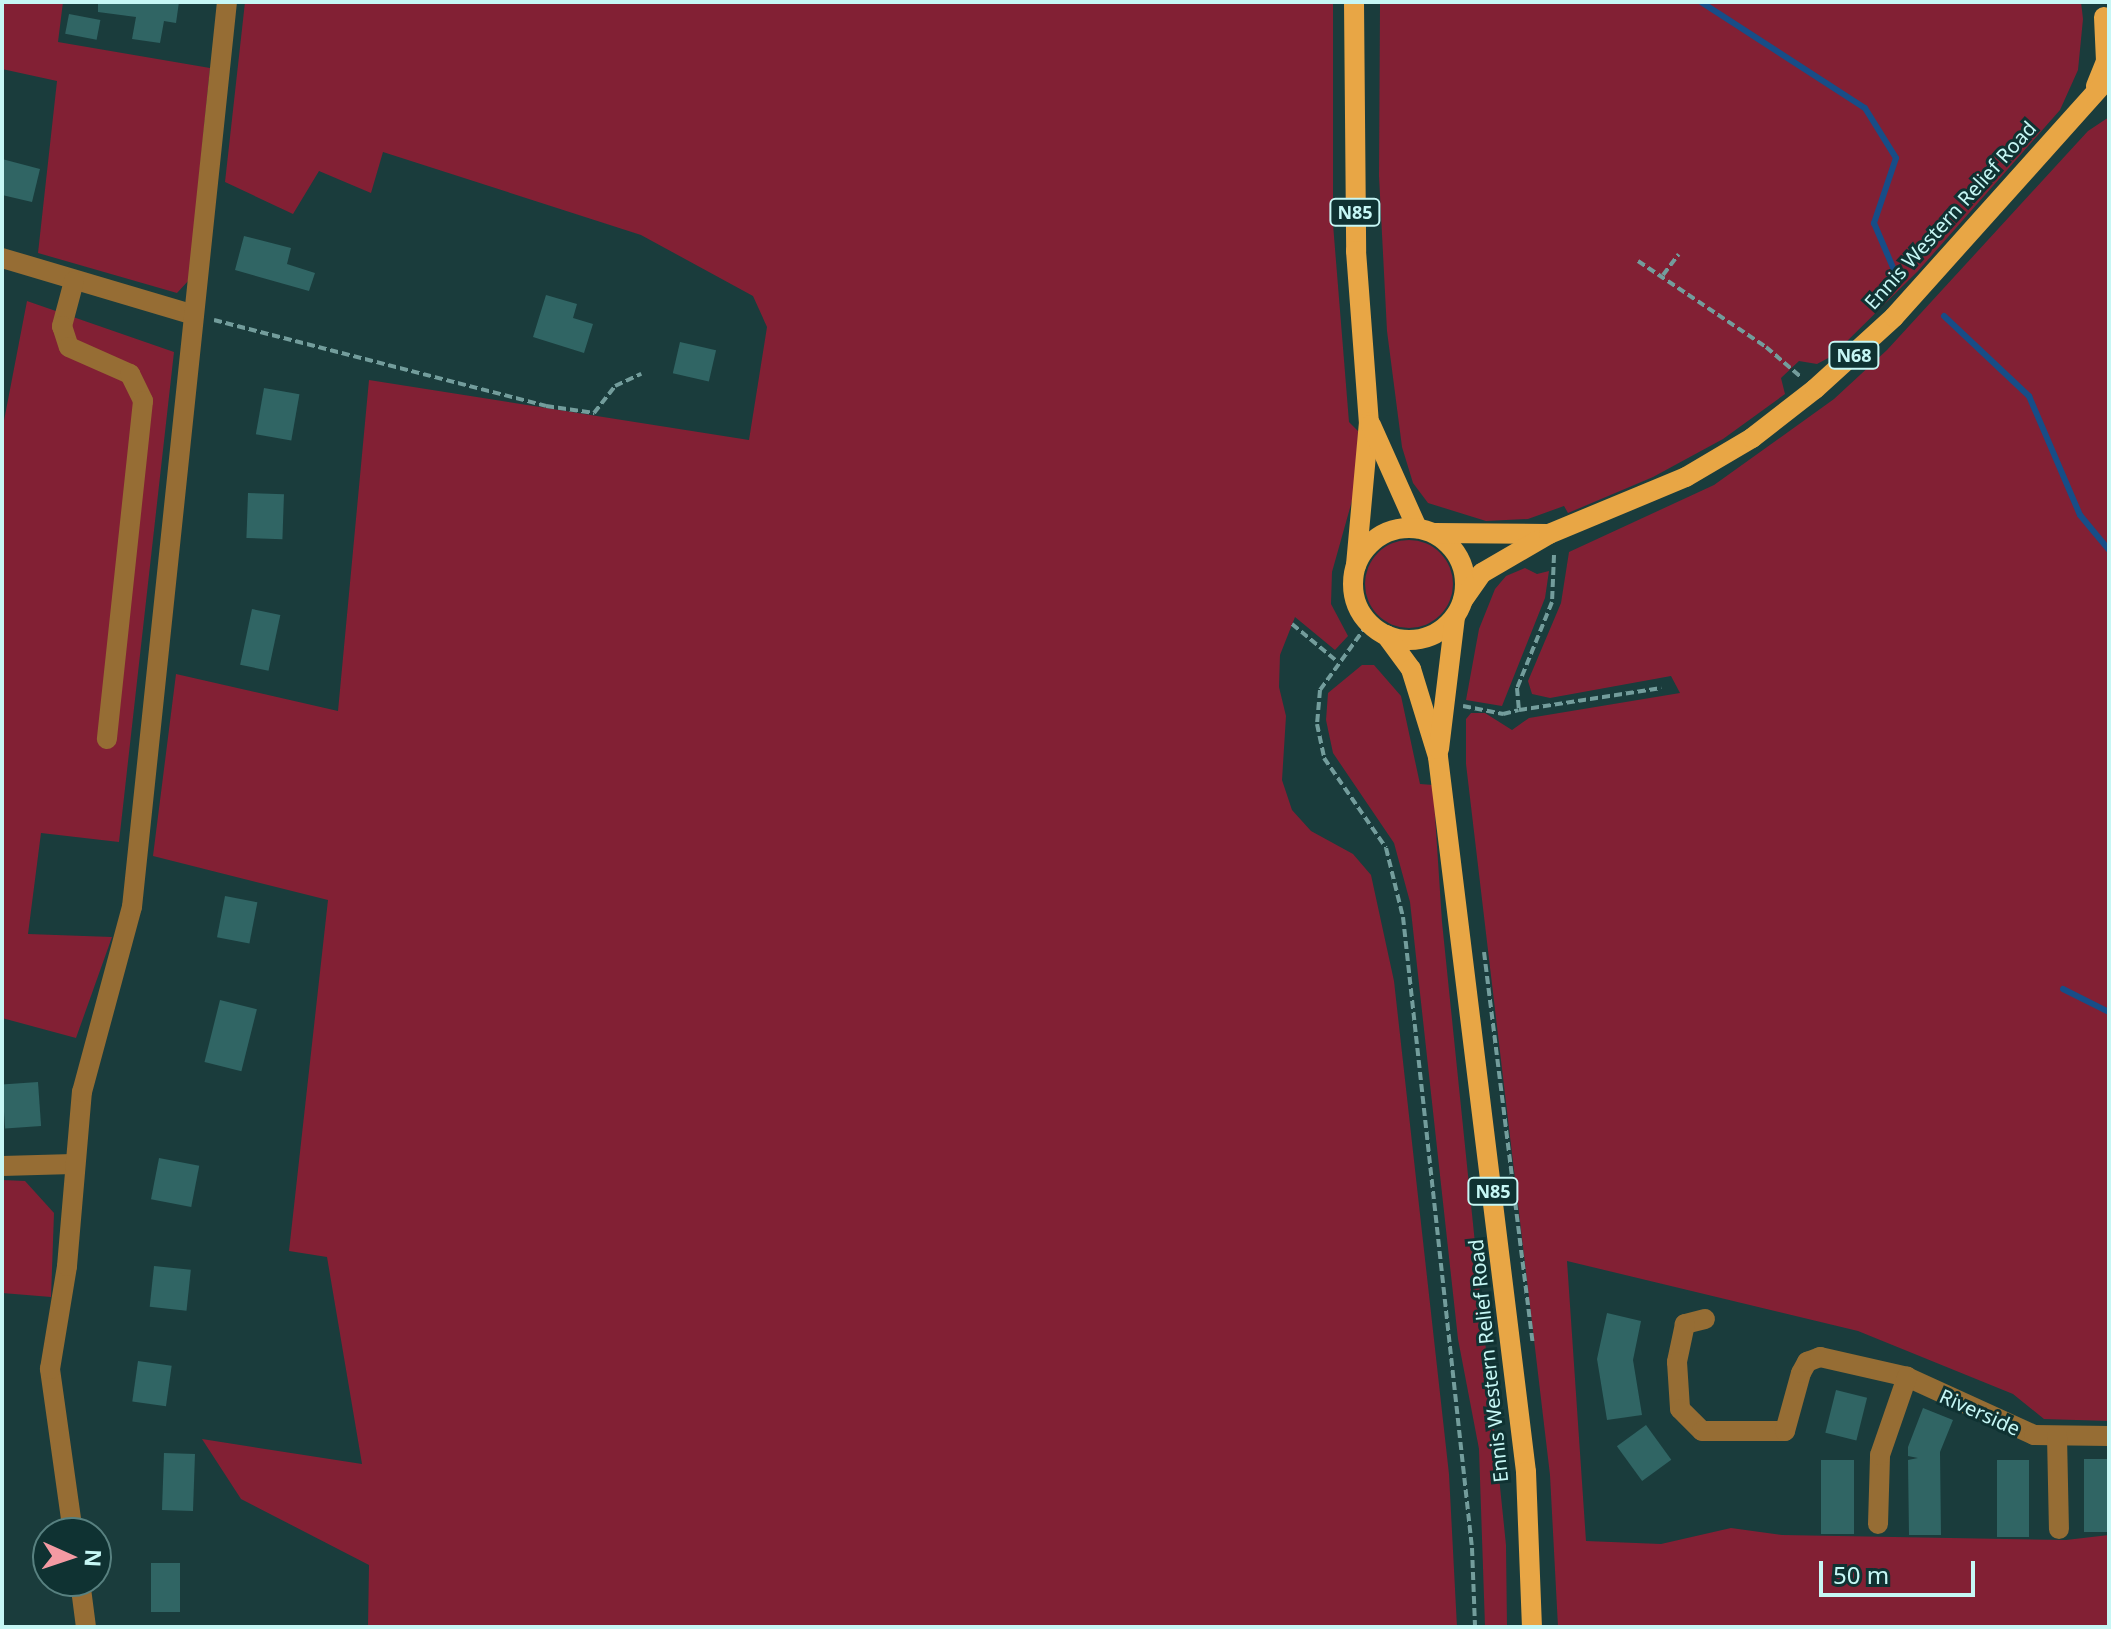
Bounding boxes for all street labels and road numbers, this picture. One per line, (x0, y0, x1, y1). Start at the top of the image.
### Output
street label: Ennis Western Relief Road (1859, 116, 2041, 314)
road number: N85 (1329, 198, 1381, 226)
road number: N68 (1828, 341, 1880, 369)
road number: N85 (1467, 1177, 1519, 1205)
street label: Ennis Western Relief Road (1463, 1238, 1513, 1484)
street label: Riverside (1936, 1384, 2024, 1440)

